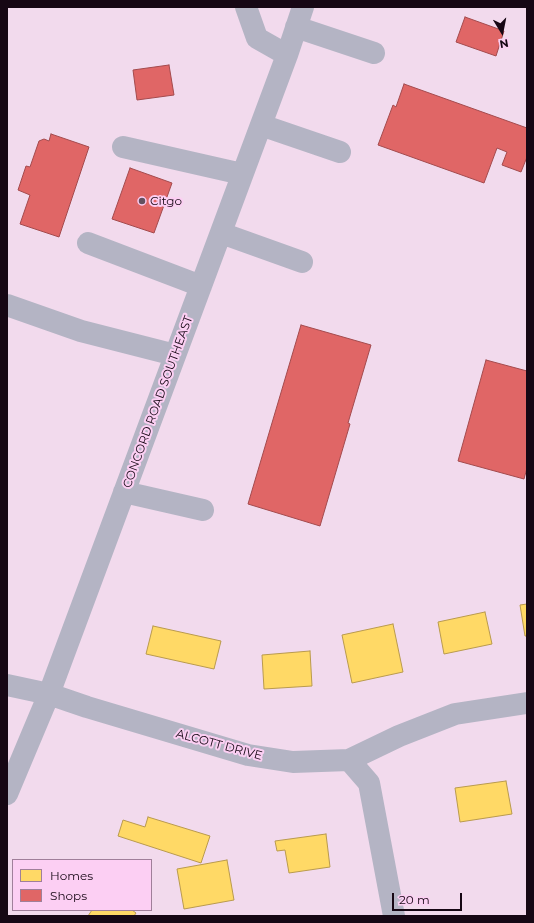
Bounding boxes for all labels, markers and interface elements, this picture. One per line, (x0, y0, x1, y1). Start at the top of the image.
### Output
north arrow (482, 12, 522, 52)
text: N (498, 36, 510, 51)
place label: Citgo (150, 194, 182, 208)
marker: Citgo (137, 196, 147, 206)
street label: CONCORD ROAD SOUTHEAST (120, 314, 196, 490)
street label: ALCOTT DRIVE (174, 727, 264, 763)
legend (12, 859, 152, 911)
text: Homes (50, 868, 93, 883)
scale bar (394, 885, 464, 911)
text: Shops (50, 888, 87, 903)
text: 20 m (399, 892, 430, 907)

